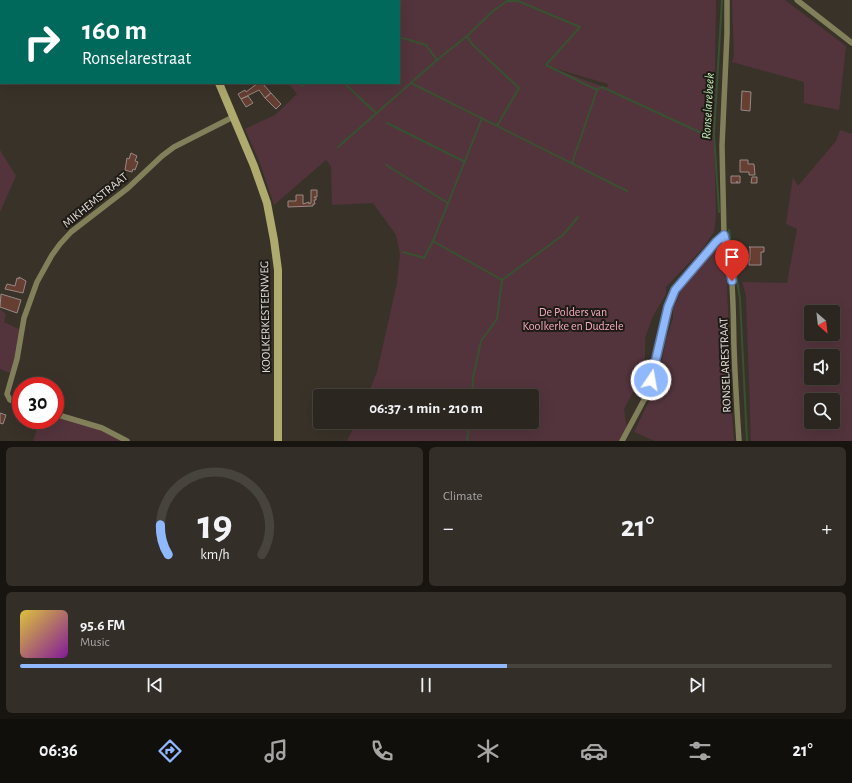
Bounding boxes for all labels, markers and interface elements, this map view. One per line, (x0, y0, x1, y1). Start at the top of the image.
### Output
icon: right (16, 16, 68, 68)
text: 160 m (82, 17, 147, 45)
text: Ronselarestraat (82, 50, 191, 68)
water label: Ronselarebeek (700, 73, 717, 140)
street label: MIKHEMSTRAAT (60, 170, 130, 230)
pin (715, 240, 749, 281)
icon: arrive (721, 246, 743, 268)
street label: KOOLKERKESTEENWEG (258, 261, 272, 373)
north arrow (804, 305, 840, 341)
map controls (804, 305, 840, 429)
park label: De Polders van Koolkerke en Dudzele (522, 306, 624, 332)
street label: RONSELARESTRAAT (717, 317, 733, 413)
button: sound (804, 349, 840, 385)
position arrow (630, 359, 672, 401)
speed limit sign: 30 (12, 377, 64, 429)
button: search (804, 393, 840, 429)
text: 06:37 · 1 min · 210 m (369, 401, 483, 416)
text: Climate (443, 490, 482, 503)
text: 19 (197, 504, 232, 545)
text: 21° (621, 512, 654, 542)
text: − (443, 517, 454, 539)
text: + (821, 517, 832, 539)
text: km/h (200, 547, 229, 561)
text: 95.6 FM (80, 618, 125, 633)
text: Music (80, 636, 110, 649)
icon: previous (144, 674, 166, 696)
icon: pause (415, 674, 437, 696)
icon: next (686, 674, 708, 696)
icon: directions (156, 737, 184, 765)
icon: music (262, 737, 290, 765)
icon: phone (368, 737, 396, 765)
icon: climate (474, 737, 502, 765)
icon: car (580, 737, 608, 765)
icon: filters (686, 737, 714, 765)
text: 06:36 (39, 742, 78, 760)
text: 21° (793, 742, 813, 760)

